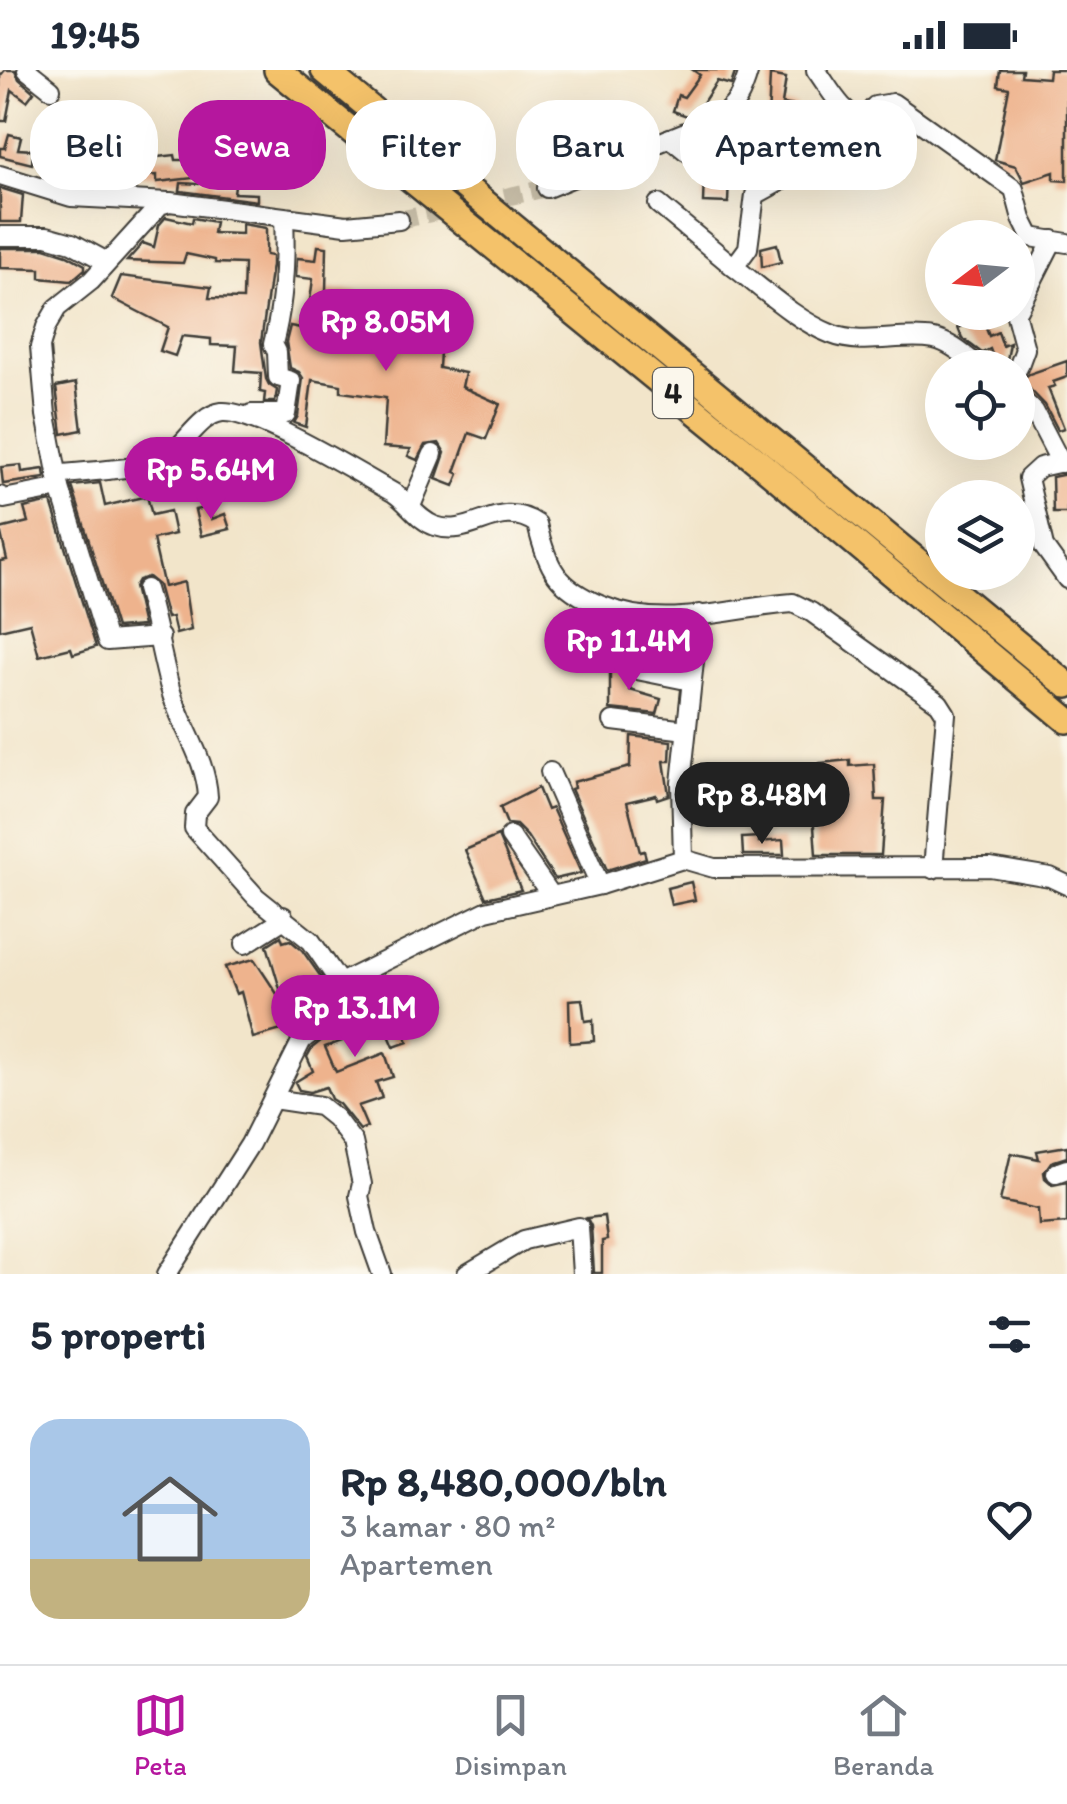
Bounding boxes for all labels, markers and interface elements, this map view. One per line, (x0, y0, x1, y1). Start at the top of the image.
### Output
text: 19:45 (50, 12, 140, 58)
chip: Beli (30, 100, 158, 190)
chip: Sewa (178, 100, 326, 190)
chip: Filter (346, 100, 496, 190)
chip: Baru (516, 100, 660, 190)
chip: Apartemen (680, 100, 917, 190)
north arrow (925, 220, 1035, 330)
map controls (925, 220, 1035, 590)
pin: Rp 8.05M (283, 289, 489, 374)
text: Rp 8.05M (321, 302, 451, 340)
button: locate (925, 350, 1035, 460)
road number: 4 (653, 368, 693, 418)
pin: Rp 5.64M (108, 437, 314, 522)
text: Rp 5.64M (146, 450, 276, 488)
button: layers (925, 480, 1035, 590)
pin: Rp 11.4M (526, 608, 732, 693)
text: Rp 11.4M (566, 621, 692, 659)
pin: Rp 8.48M (659, 762, 865, 847)
text: Rp 8.48M (697, 775, 827, 813)
pin: Rp 13.1M (252, 975, 458, 1060)
text: Rp 13.1M (293, 988, 417, 1026)
icon: filters (982, 1307, 1037, 1362)
text: 5 properti (30, 1309, 206, 1360)
text: Rp 8,480,000/bln (340, 1456, 667, 1507)
icon: home (110, 1459, 230, 1579)
icon: heart (982, 1492, 1037, 1547)
text: 3 kamar · 80 m² (340, 1507, 556, 1545)
text: Apartemen (340, 1545, 493, 1583)
tab: Peta (133, 1688, 188, 1782)
tab: Disimpan (454, 1688, 567, 1782)
tab: Beranda (833, 1688, 934, 1782)

